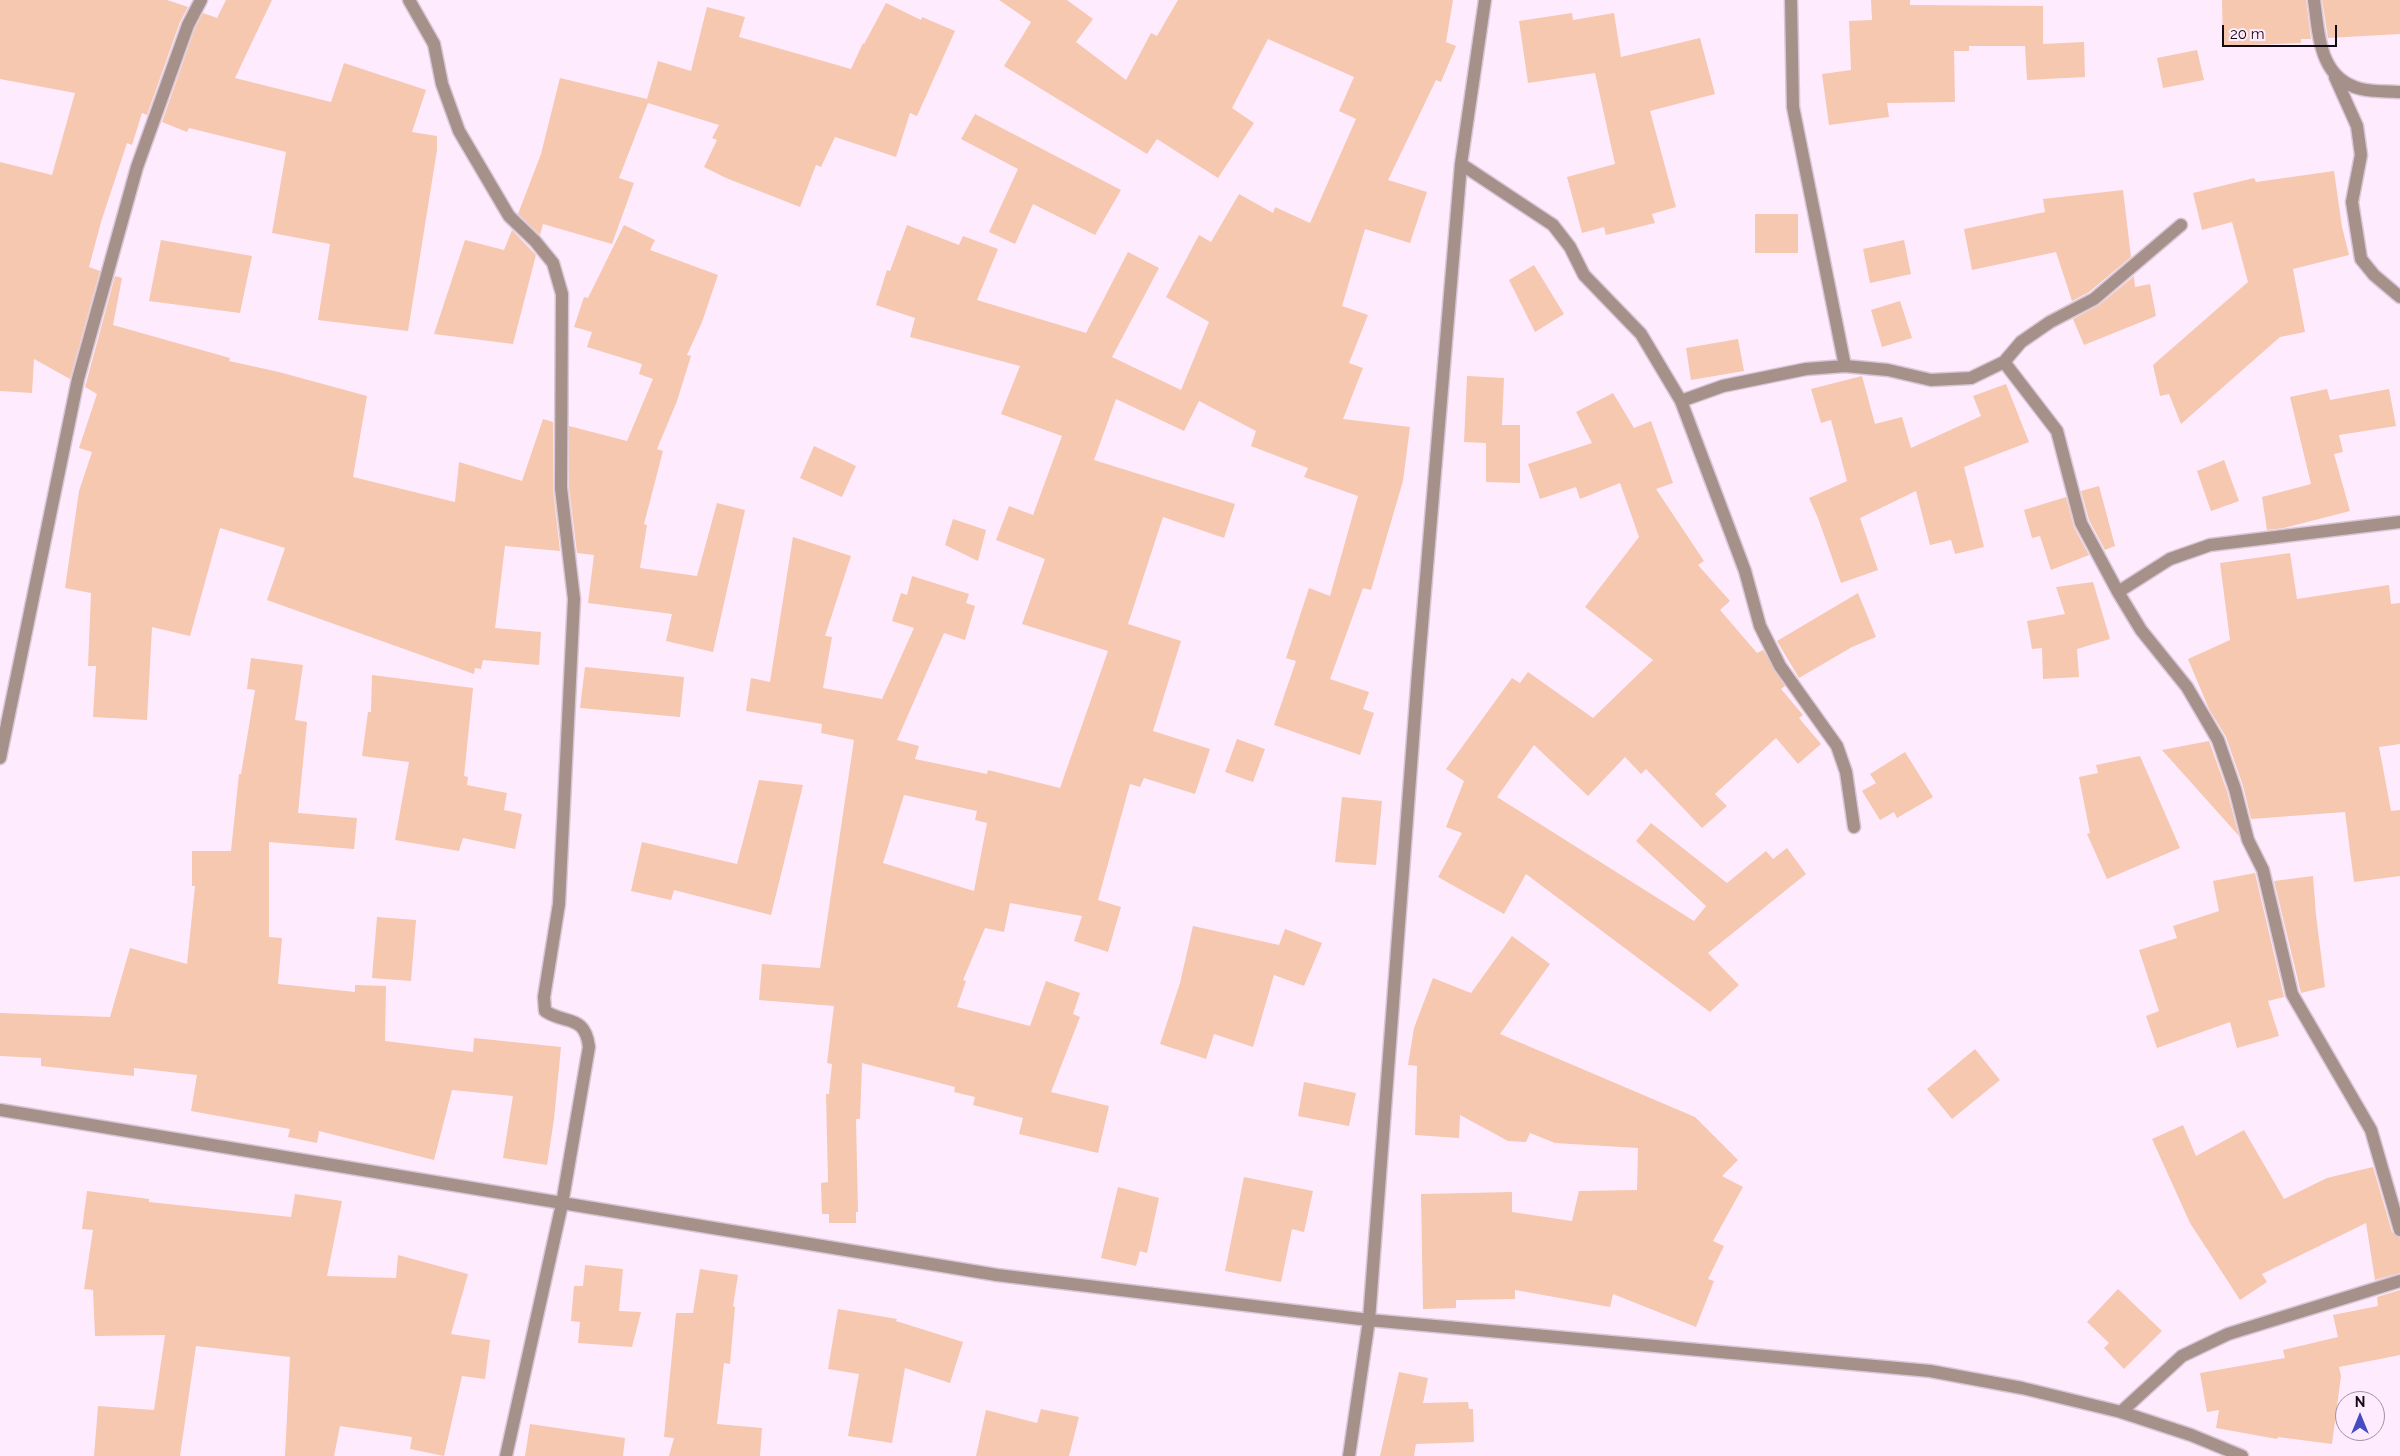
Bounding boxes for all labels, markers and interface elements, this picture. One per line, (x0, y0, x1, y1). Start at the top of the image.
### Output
scale bar (2225, 15, 2340, 47)
text: 20 m (2230, 25, 2265, 43)
north arrow (2335, 1391, 2385, 1441)
text: N (2355, 1394, 2365, 1410)

